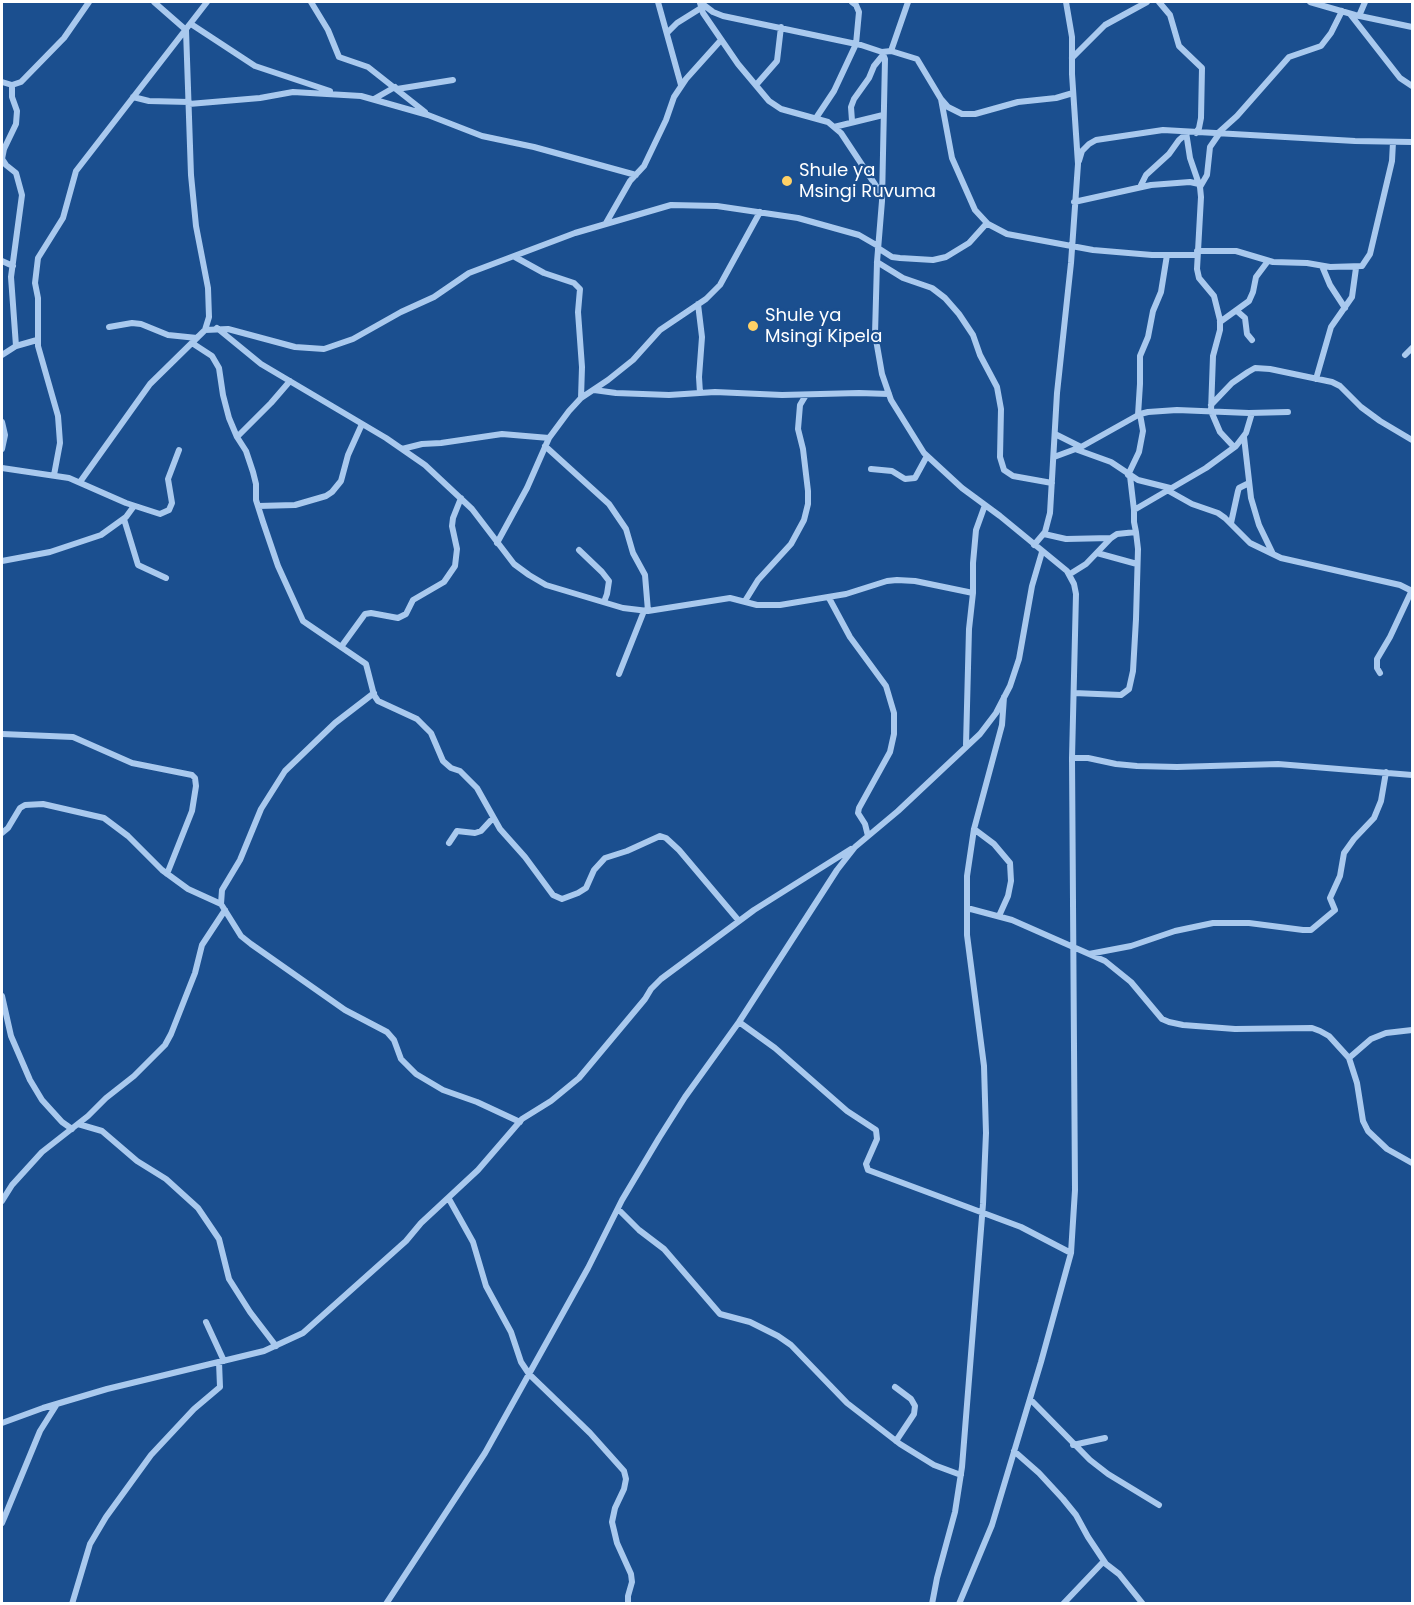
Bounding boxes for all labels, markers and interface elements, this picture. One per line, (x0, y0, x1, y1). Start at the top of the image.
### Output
place label: Shule ya Msingi Ruvuma (799, 160, 936, 202)
marker: Shule ya Msingi Ruvuma (780, 174, 794, 188)
place label: Shule ya Msingi Kipela (765, 305, 882, 348)
marker: Shule ya Msingi Kipela (746, 319, 760, 333)

